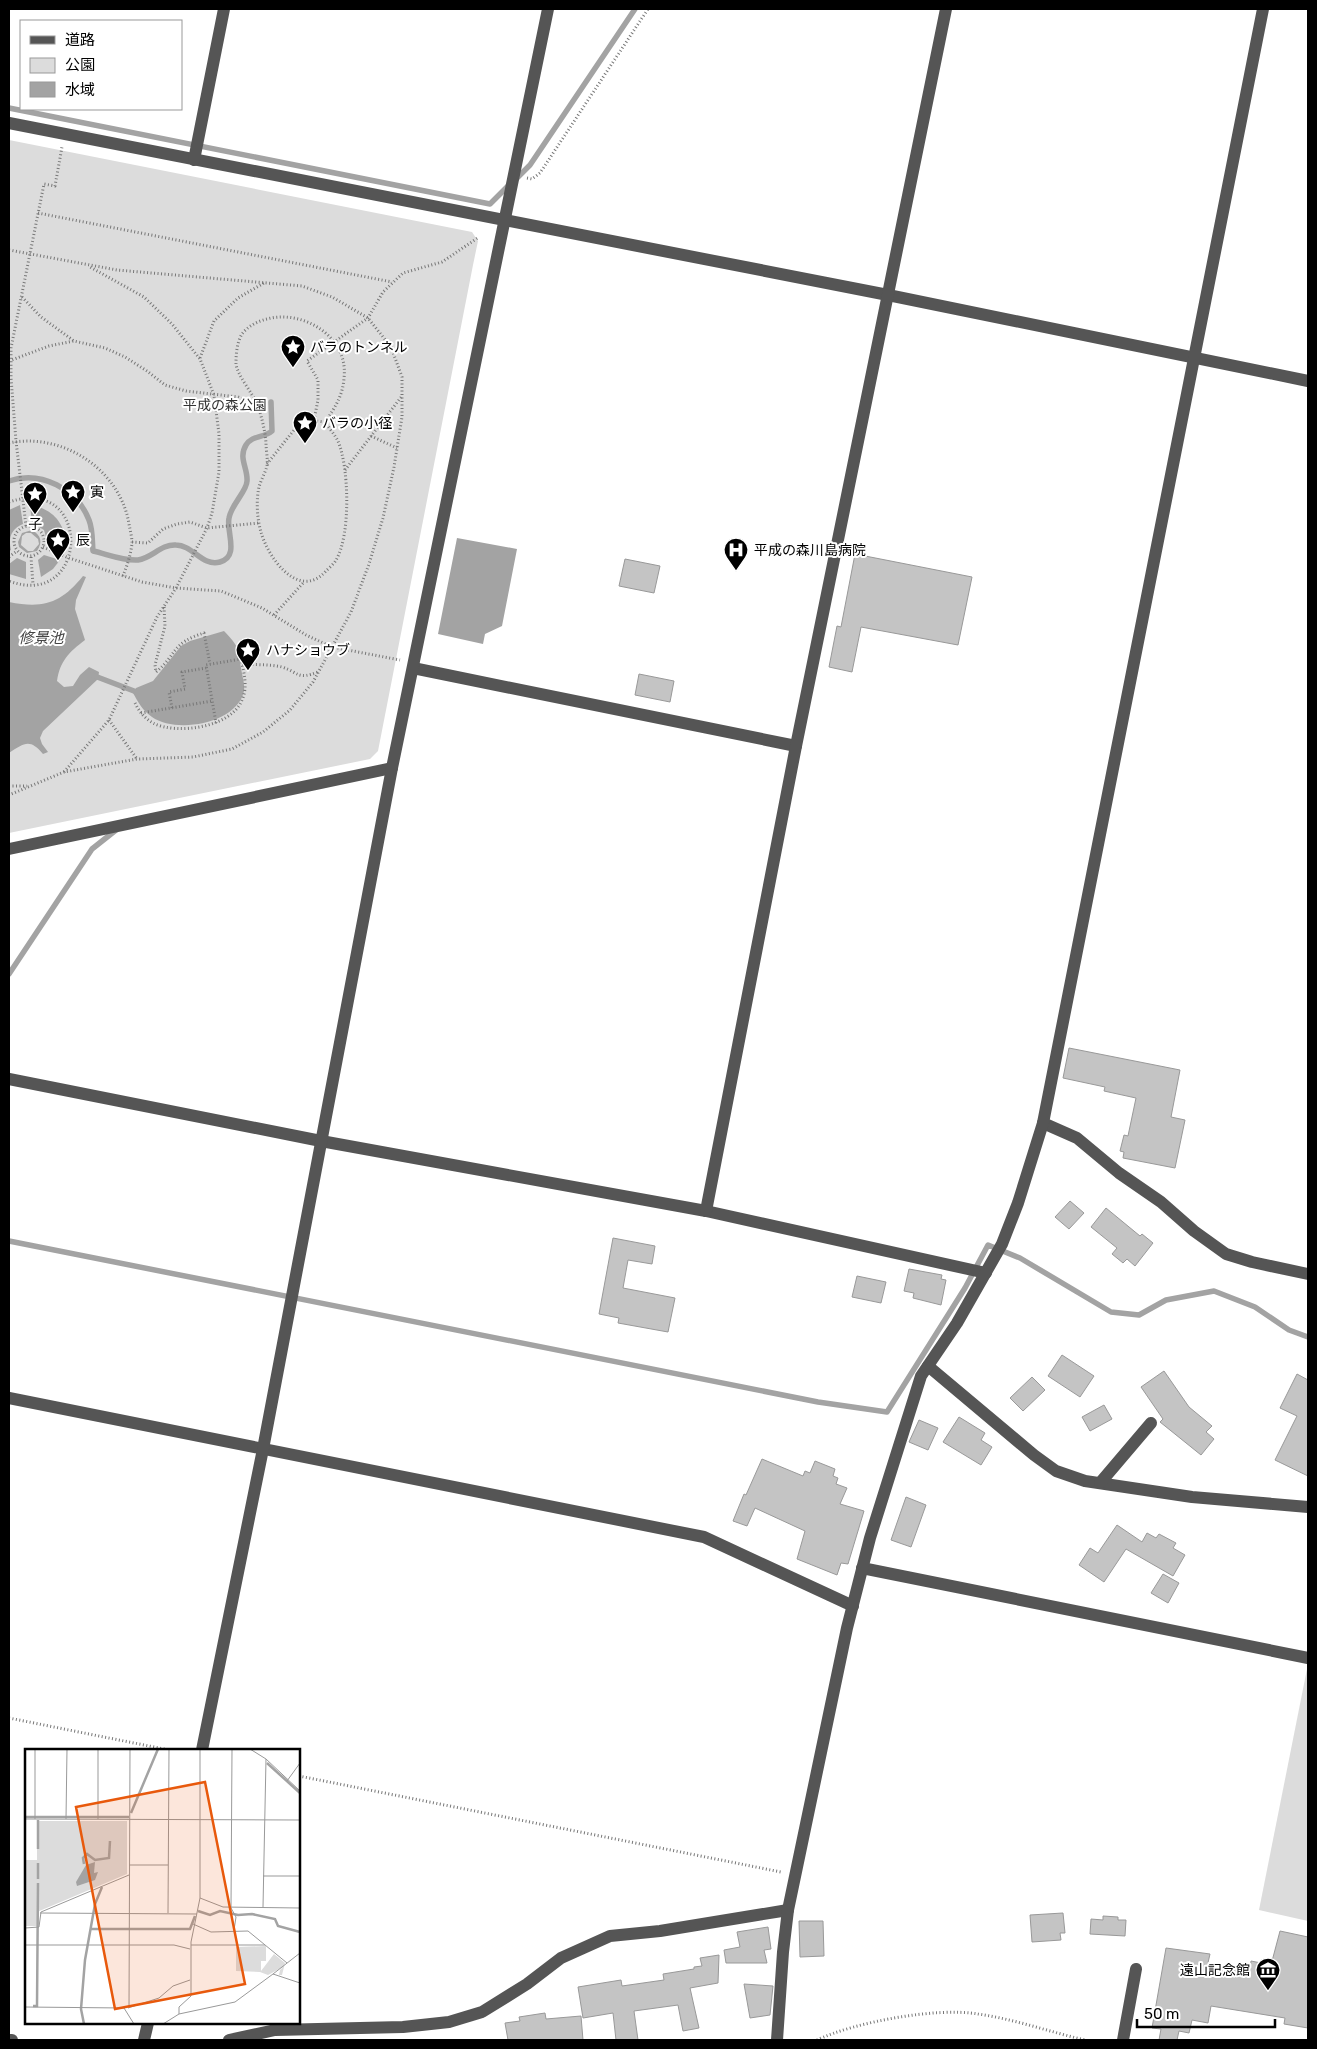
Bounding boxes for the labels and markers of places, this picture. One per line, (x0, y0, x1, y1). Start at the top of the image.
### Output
place icon: バラのトンネル (280, 334, 306, 368)
place label: バラのトンネル (310, 339, 408, 356)
place icon: バラの小径 (292, 410, 318, 444)
place label: バラの小径 (322, 415, 392, 432)
place icon: 寅 (60, 479, 86, 513)
place icon: 子 (22, 481, 48, 515)
place label: 寅 (90, 484, 104, 501)
place label: 子 (28, 516, 42, 533)
place icon: 辰 (45, 527, 71, 561)
place label: 辰 (76, 532, 90, 549)
hospital icon: 平成の森川島病院 (723, 537, 749, 571)
place label: 平成の森川島病院 (754, 542, 866, 559)
place icon: ハナショウブ (235, 637, 261, 671)
place label: ハナショウブ (266, 642, 350, 659)
museum icon: 遠山記念館 (1255, 1957, 1281, 1991)
place label: 遠山記念館 (1180, 1962, 1250, 1979)

